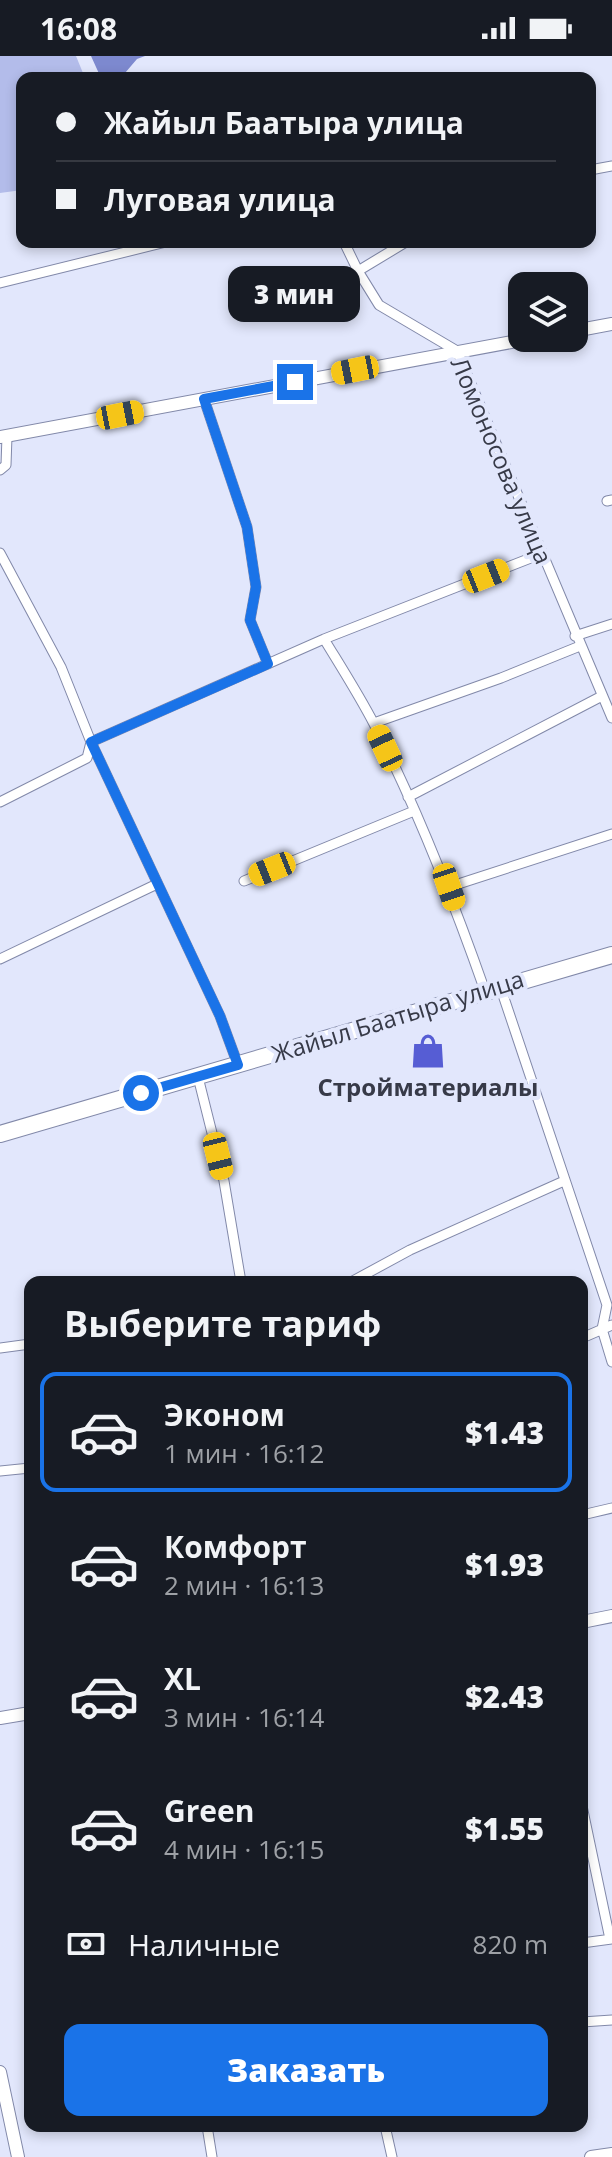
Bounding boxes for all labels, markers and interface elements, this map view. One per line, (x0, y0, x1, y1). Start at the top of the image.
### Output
text: 16:08 (40, 8, 117, 49)
text: Жайыл Баатыра улица (104, 102, 464, 143)
text: Луговая улица (104, 179, 336, 220)
callout: 3 мин (229, 266, 361, 322)
map controls (508, 272, 588, 352)
button: layers (508, 272, 588, 352)
text: 3 мин (254, 276, 334, 312)
street label: Ломоносова улица (444, 352, 561, 569)
car (329, 354, 381, 386)
route end (277, 364, 313, 400)
car (94, 399, 146, 431)
car (459, 556, 513, 596)
car (364, 721, 406, 775)
car (245, 849, 299, 889)
car (430, 860, 468, 914)
street label: Жайыл Баатыра улица (268, 961, 528, 1070)
shop icon: Стройматериалы (409, 1032, 447, 1070)
place label: Стройматериалы (318, 1070, 538, 1103)
route start (123, 1075, 159, 1111)
car (201, 1130, 235, 1182)
text: Выберите тариф (64, 1299, 381, 1348)
text: Эконом (164, 1394, 285, 1435)
icon: car (68, 1396, 140, 1468)
text: $1.43 (465, 1412, 544, 1453)
text: 1 мин · 16:12 (164, 1435, 324, 1471)
text: Комфорт (164, 1526, 307, 1567)
icon: car (68, 1528, 140, 1600)
text: $1.93 (465, 1544, 544, 1585)
text: 2 мин · 16:13 (164, 1567, 324, 1603)
text: XL (164, 1658, 201, 1699)
icon: car (68, 1660, 140, 1732)
text: $2.43 (465, 1676, 544, 1717)
text: 3 мин · 16:14 (164, 1699, 324, 1735)
text: Green (164, 1790, 255, 1831)
icon: car (68, 1792, 140, 1864)
text: $1.55 (465, 1808, 544, 1849)
text: 4 мин · 16:15 (164, 1831, 324, 1867)
icon: cash (64, 1922, 108, 1966)
text: Наличные (128, 1924, 280, 1965)
text: 820 m (473, 1926, 548, 1962)
button: Заказать (64, 2024, 548, 2116)

